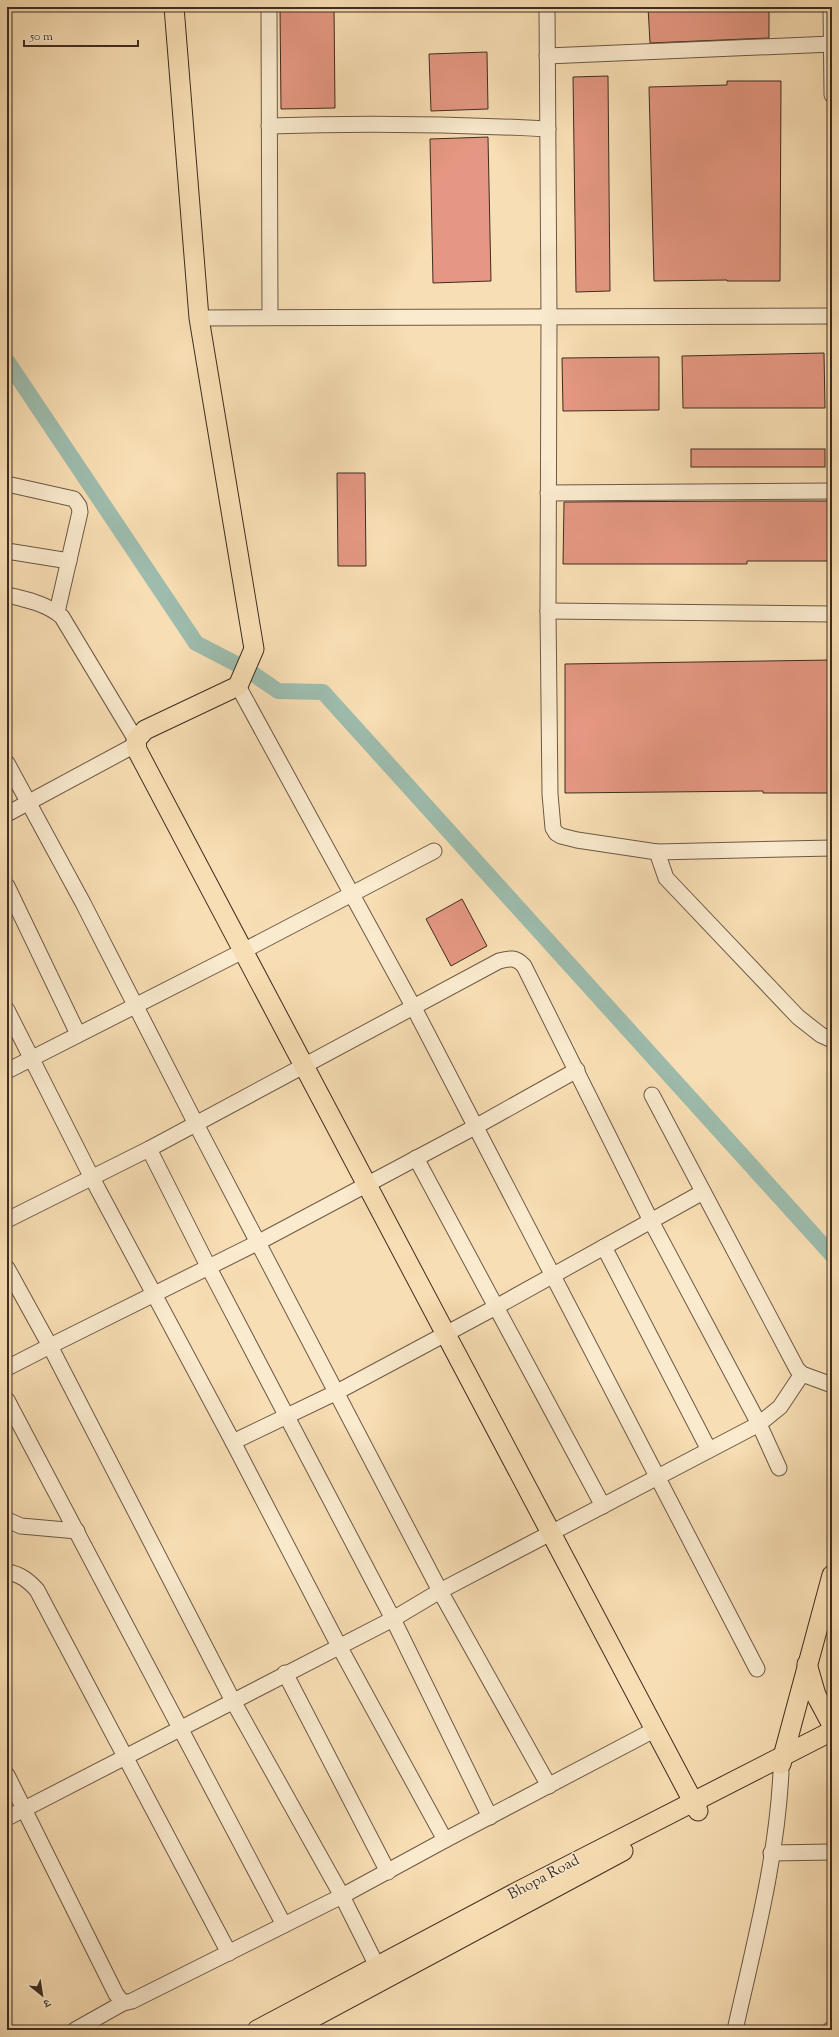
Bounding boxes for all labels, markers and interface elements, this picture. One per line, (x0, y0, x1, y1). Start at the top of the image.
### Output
scale bar (24, 22, 138, 48)
text: 50 m (29, 28, 53, 46)
street label: Bhopa Road (505, 1850, 584, 1906)
north arrow (22, 1975, 62, 2015)
text: उ (39, 1994, 54, 2012)

